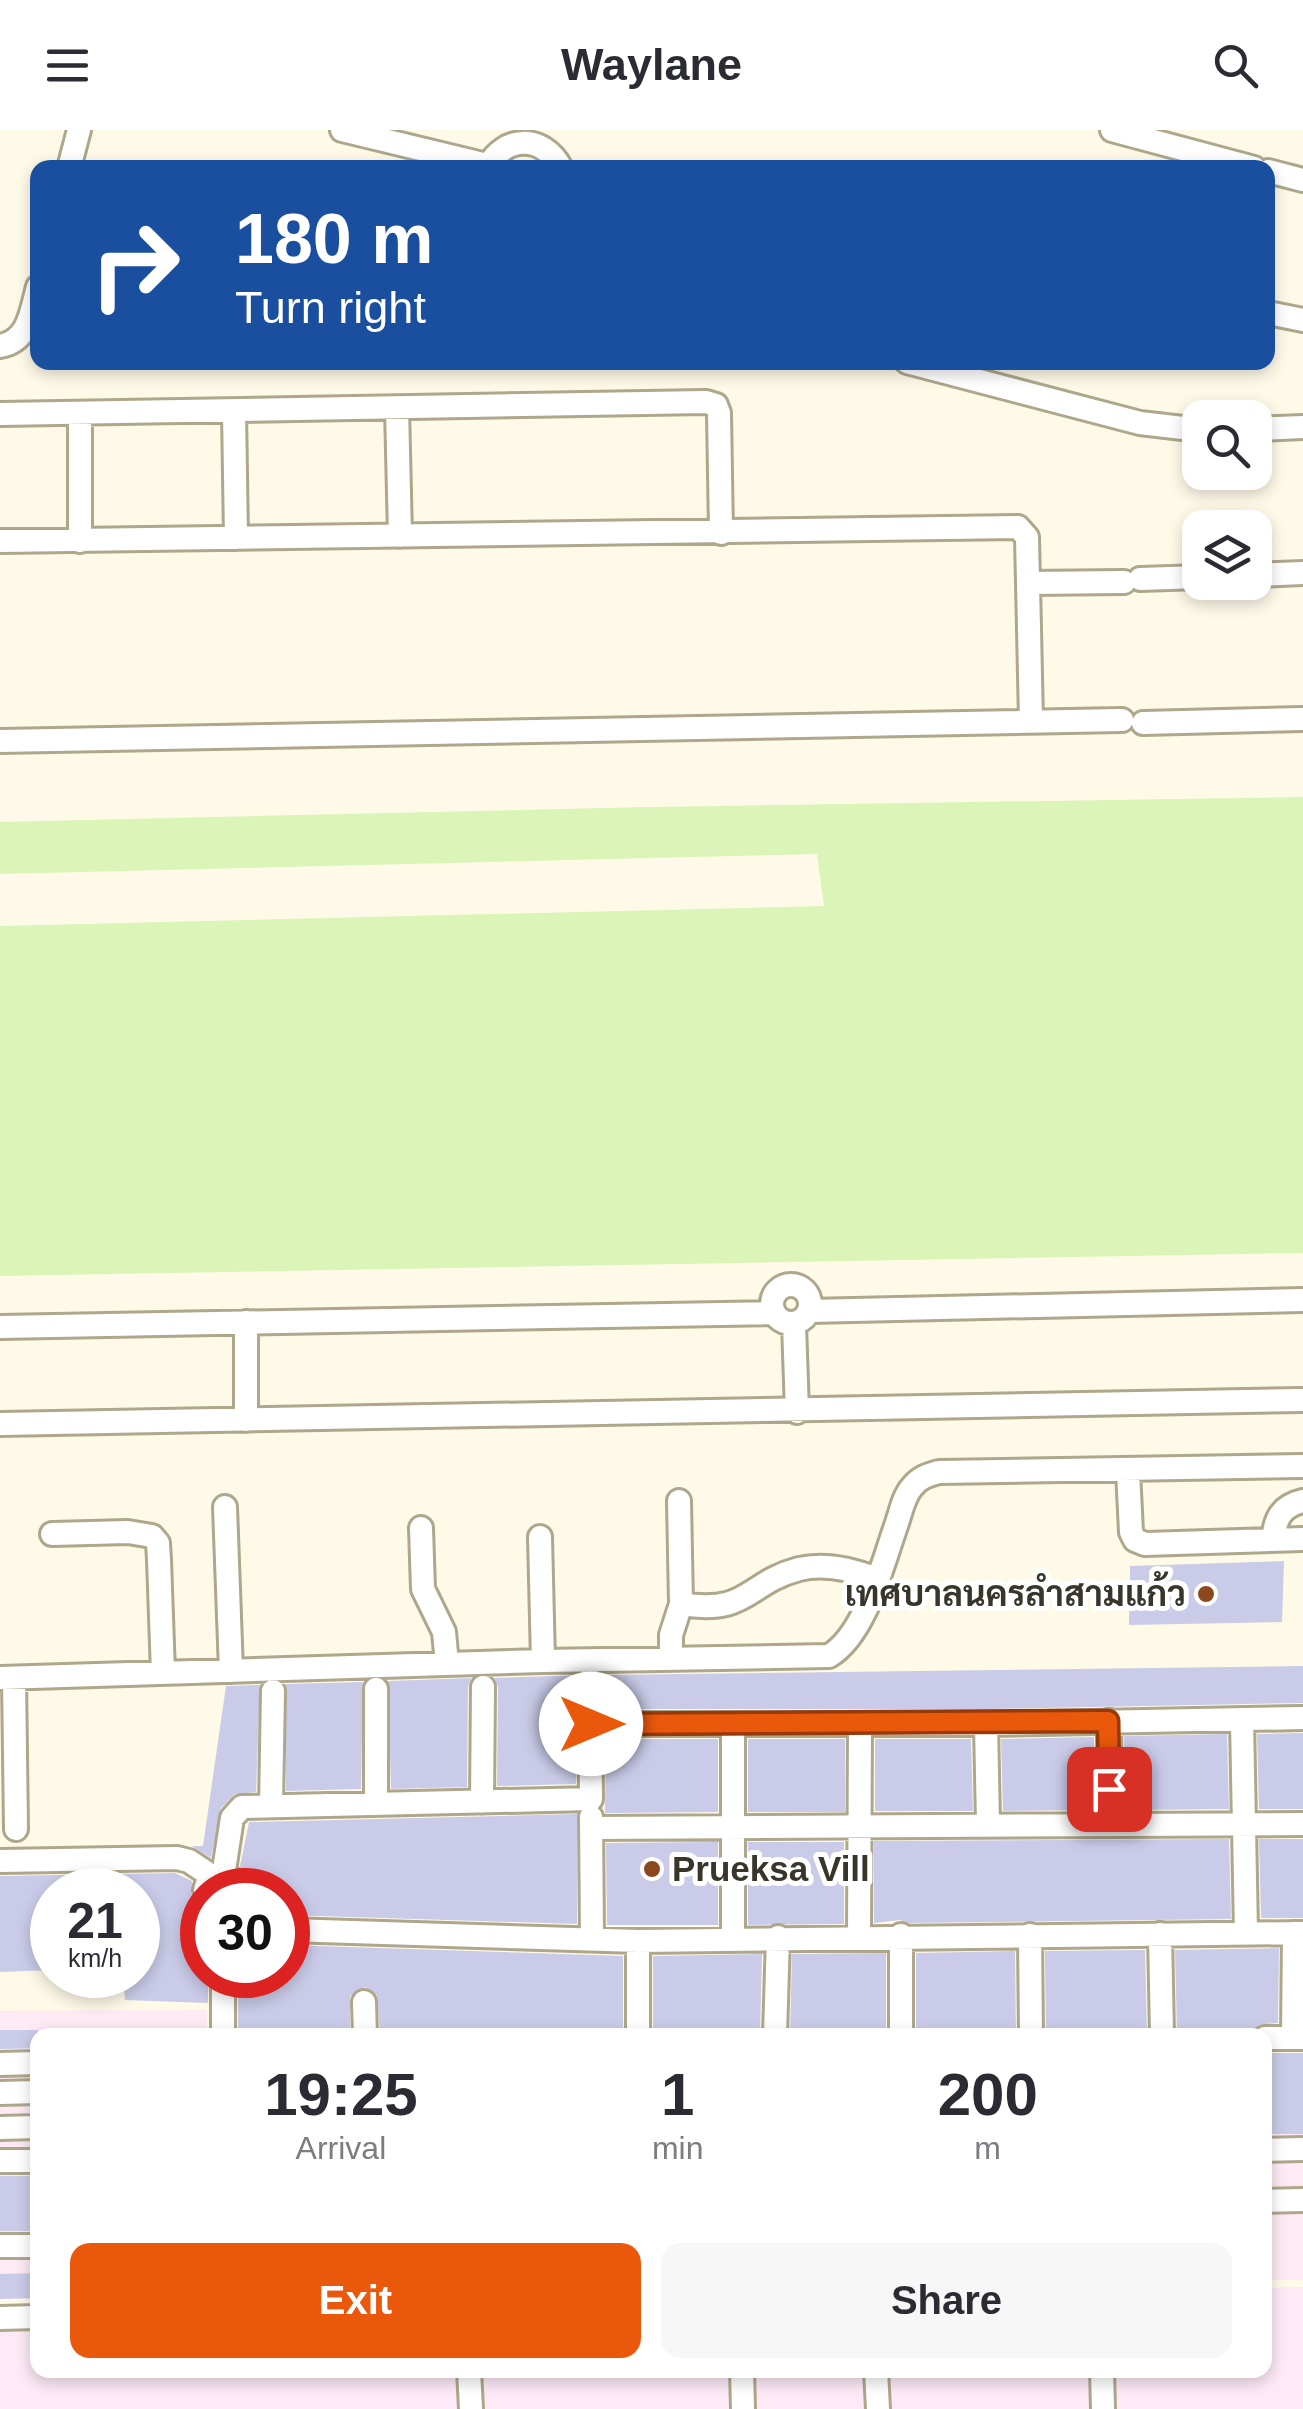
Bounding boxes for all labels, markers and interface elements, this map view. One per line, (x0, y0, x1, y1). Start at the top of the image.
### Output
icon: menu (40, 38, 95, 93)
icon: search (1208, 38, 1263, 93)
text: Waylane (561, 39, 742, 90)
icon: right (70, 200, 200, 330)
text: 180 m (235, 200, 433, 278)
text: Turn right (235, 282, 426, 333)
map controls (1182, 400, 1272, 600)
button: search (1182, 400, 1272, 490)
button: layers (1182, 510, 1272, 600)
place label: เทศบาลนครลำสามแก้ว (844, 1571, 1186, 1613)
marker: เทศบาลนครลำสามแก้ว (1195, 1583, 1217, 1605)
position arrow (539, 1672, 643, 1776)
pin (1067, 1747, 1152, 1832)
icon: arrive (1082, 1762, 1137, 1817)
place label: Prueksa Vill (672, 1849, 870, 1888)
marker: Prueksa Vill (641, 1858, 663, 1880)
speed limit sign: 30 (180, 1868, 310, 1998)
text: 21 (67, 1893, 123, 1949)
text: km/h (68, 1944, 122, 1972)
text: 19:25 (264, 2061, 418, 2128)
text: 1 (661, 2061, 694, 2128)
text: 200 (938, 2061, 1038, 2128)
text: Arrival (296, 2130, 386, 2166)
text: min (652, 2130, 703, 2166)
text: m (974, 2130, 1001, 2166)
button: Exit (70, 2243, 641, 2358)
button: Share (661, 2243, 1232, 2358)

